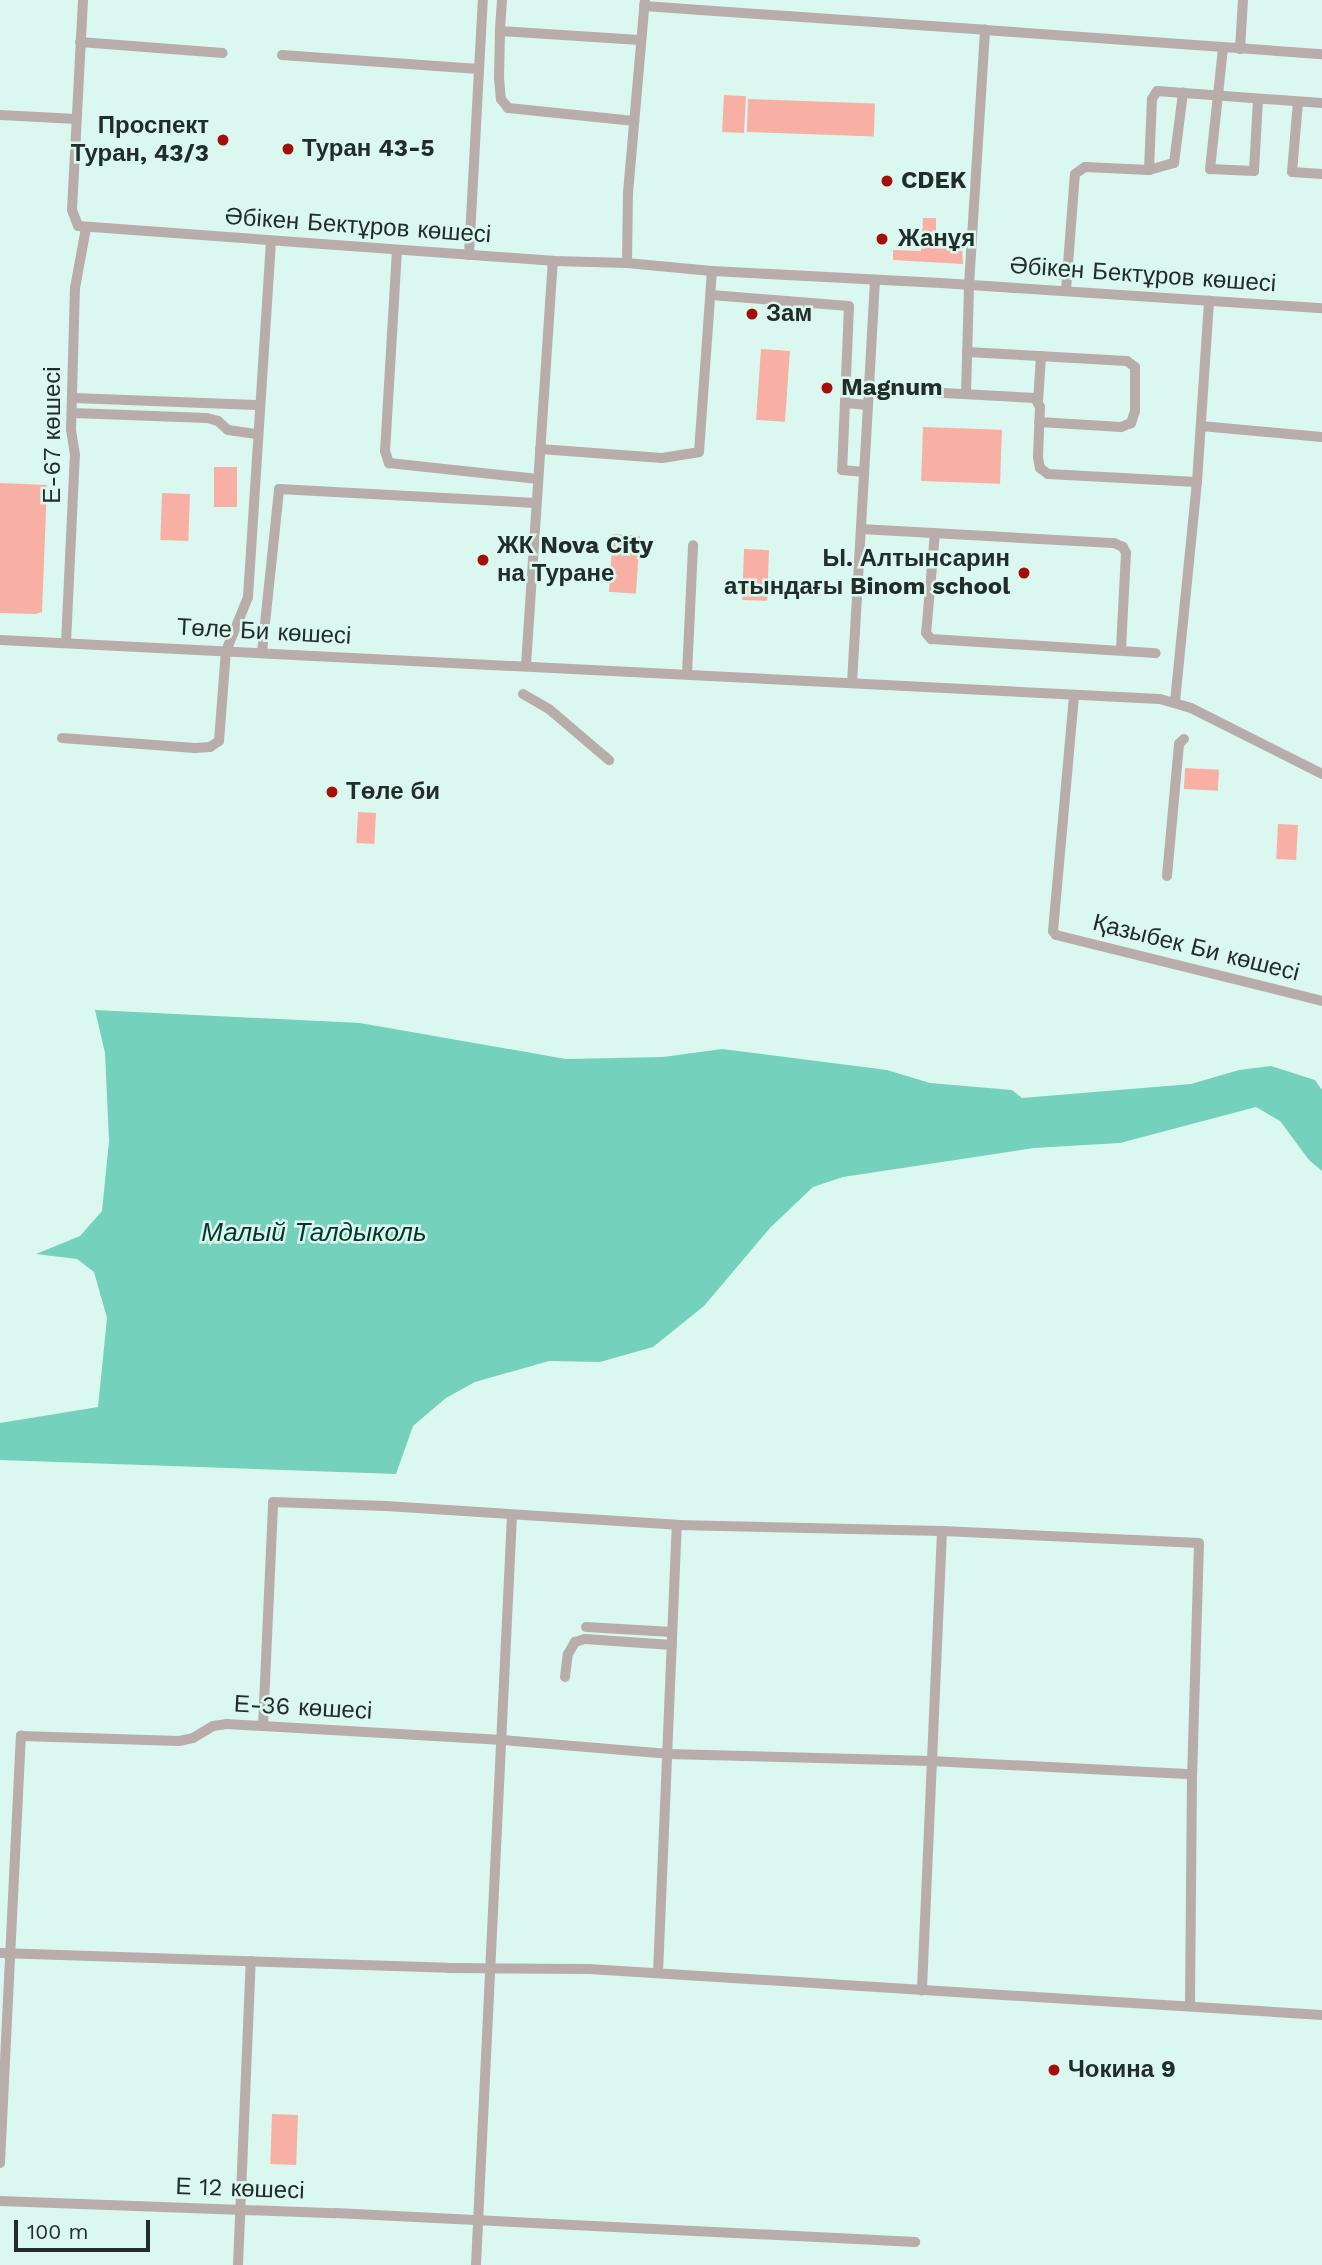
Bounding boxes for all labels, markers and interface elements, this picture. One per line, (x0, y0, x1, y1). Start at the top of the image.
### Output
place label: Проспект Туран, 43/3 (71, 112, 209, 168)
marker: Проспект Туран, 43/3 (215, 132, 231, 148)
place label: Туран 43-5 (302, 135, 435, 163)
marker: Туран 43-5 (280, 141, 296, 157)
place label: CDEK (901, 167, 966, 195)
marker: CDEK (879, 173, 895, 189)
street label: Әбікен Бектұров көшесі (224, 202, 492, 250)
place label: Жанұя (898, 225, 975, 253)
marker: Жанұя (872, 229, 892, 249)
street label: Әбікен Бектұров көшесі (1009, 251, 1277, 299)
place label: Зам (766, 300, 812, 328)
marker: Зам (744, 306, 760, 322)
street label: Е-67 көшесі (39, 366, 67, 504)
place label: Magnum (841, 374, 943, 402)
marker: Magnum (819, 380, 835, 396)
place label: ЖК Nova City на Туране (497, 532, 653, 588)
place label: Ы. Алтынсарин атындағы Binom school (724, 545, 1010, 601)
marker: ЖК Nova City на Туране (475, 552, 491, 568)
marker: Ы. Алтынсарин атындағы Binom school (1016, 565, 1032, 581)
street label: Төле Би көшесі (176, 613, 352, 651)
place label: Төле би (346, 778, 440, 806)
marker: Төле би (324, 784, 340, 800)
street label: Қазыбек Би көшесі (1090, 908, 1302, 988)
water label: Малый Талдыколь (201, 1217, 427, 1249)
street label: Е-36 көшесі (233, 1690, 373, 1726)
place label: Чокина 9 (1068, 2056, 1176, 2084)
marker: Чокина 9 (1046, 2062, 1062, 2078)
street label: Е 12 көшесі (175, 2172, 305, 2206)
scale bar (18, 2206, 154, 2250)
text: 100 m (27, 2219, 89, 2244)

